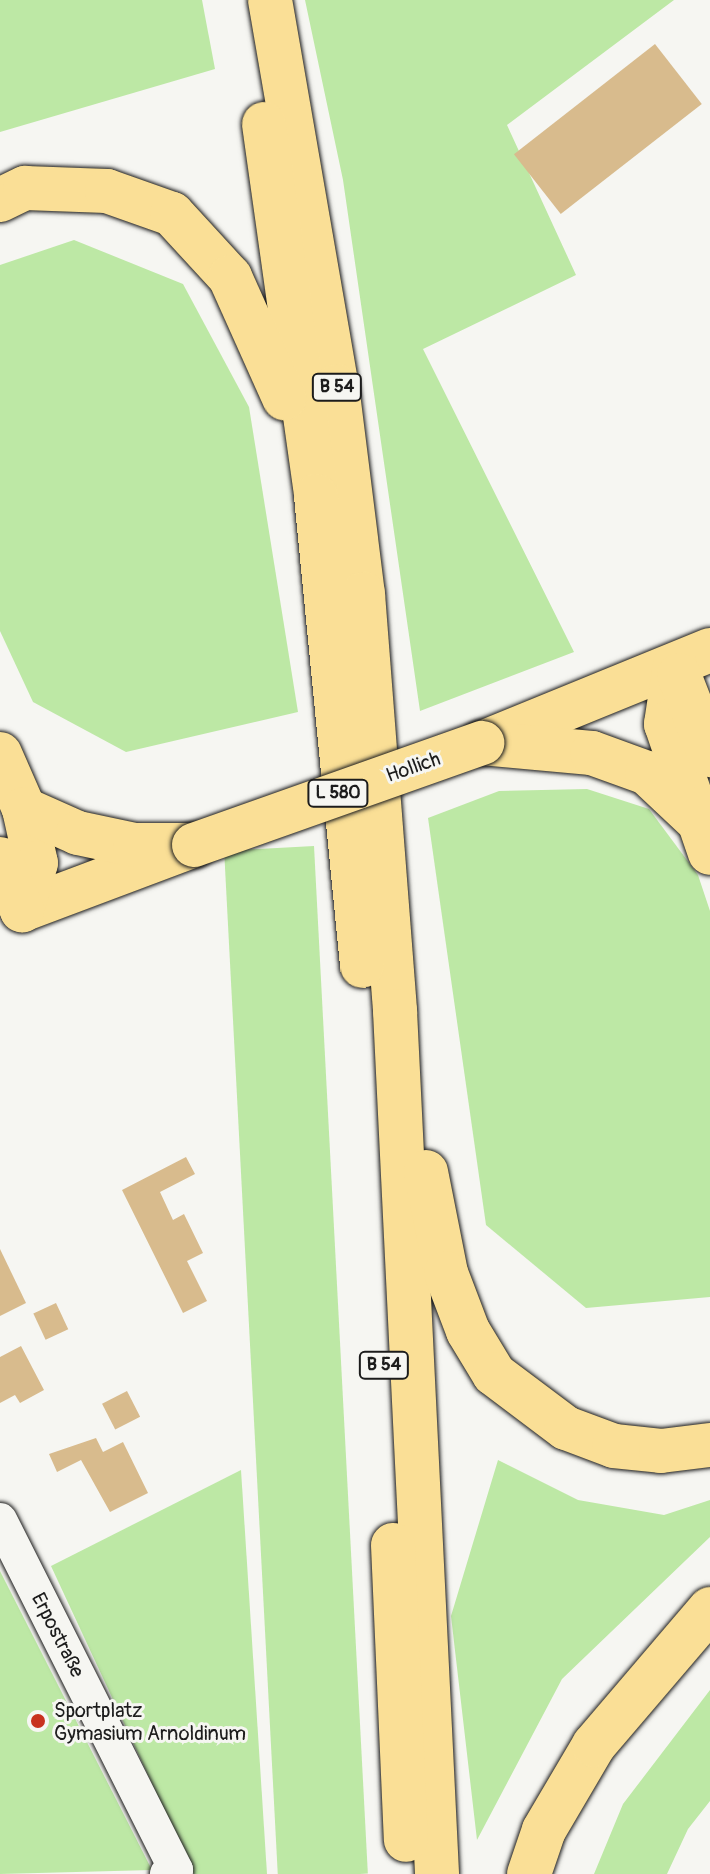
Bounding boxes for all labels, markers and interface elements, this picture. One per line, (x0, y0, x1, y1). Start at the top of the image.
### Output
road number: B 54 (311, 373, 363, 401)
street label: Hollich (383, 747, 443, 787)
road number: L 580 (306, 779, 370, 807)
road number: B 54 (358, 1351, 410, 1379)
street label: Erpostraße (26, 1589, 90, 1681)
place label: Sportplatz Gymasium Arnoldinum (54, 1698, 246, 1745)
marker: Sportplatz Gymasium Arnoldinum (29, 1712, 47, 1730)

